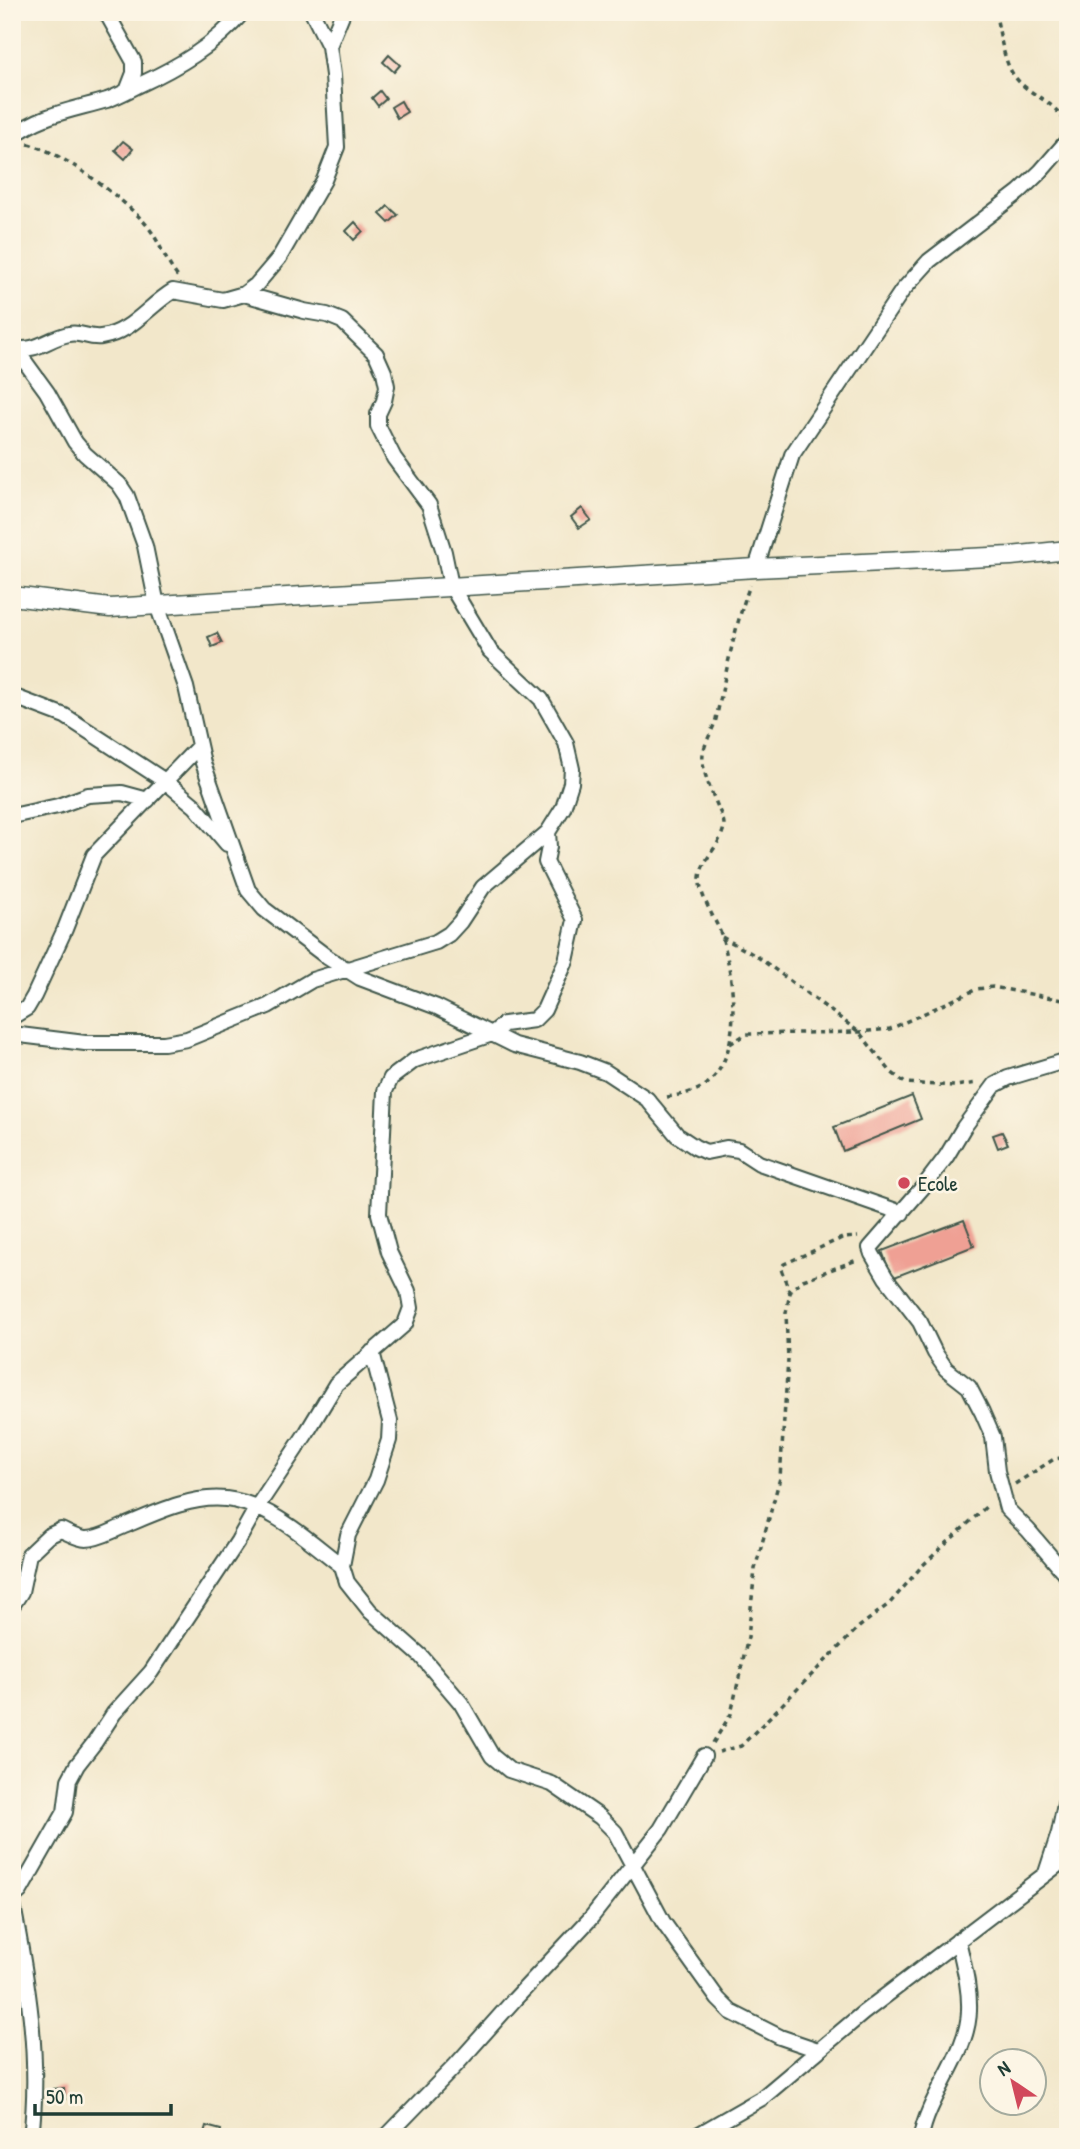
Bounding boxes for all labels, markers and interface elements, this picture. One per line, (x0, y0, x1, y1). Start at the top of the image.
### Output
place label: Ecole (918, 1169, 958, 1198)
marker: Ecole (896, 1175, 912, 1191)
north arrow (978, 2048, 1048, 2118)
text: N (992, 2055, 1015, 2082)
scale bar (35, 2072, 172, 2116)
text: 50 m (46, 2082, 83, 2111)

